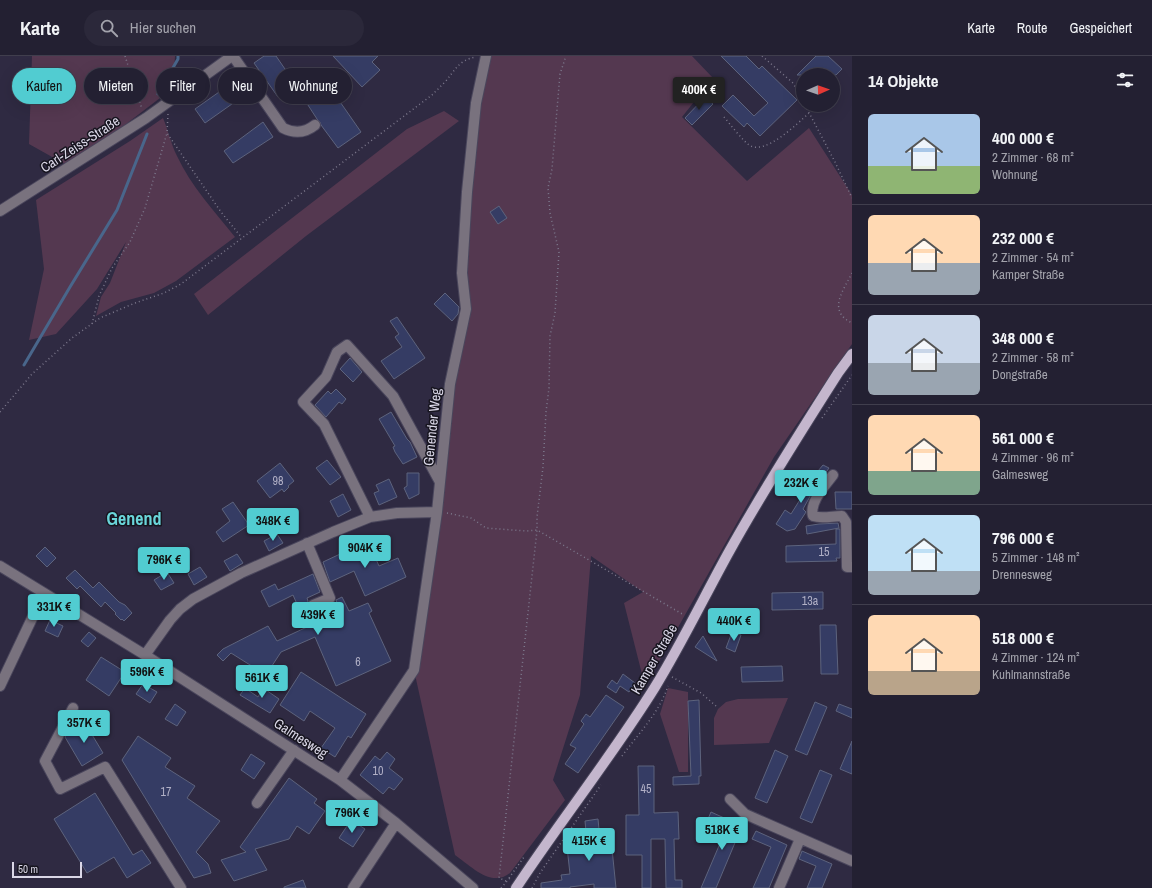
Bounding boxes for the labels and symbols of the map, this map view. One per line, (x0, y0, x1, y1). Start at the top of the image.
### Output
north arrow (796, 68, 840, 112)
pin: 400K € (666, 77, 732, 111)
street label: Carl-Zeiss-Straße (37, 112, 123, 176)
street label: Genender Weg (419, 387, 445, 467)
pin: 232K € (768, 470, 834, 504)
house number: 98 (273, 473, 283, 489)
district label: Genend (107, 506, 161, 531)
pin: 348K € (240, 508, 306, 542)
pin: 904K € (332, 535, 398, 569)
house number: 15 (819, 544, 830, 560)
pin: 796K € (131, 547, 197, 581)
house number: 13a (802, 593, 819, 609)
pin: 331K € (21, 594, 87, 628)
pin: 439K € (285, 602, 351, 636)
pin: 440K € (701, 608, 767, 642)
street label: Kamper Straße (627, 621, 681, 697)
house number: 6 (355, 654, 361, 670)
pin: 596K € (114, 659, 180, 693)
pin: 561K € (229, 665, 295, 699)
pin: 357K € (51, 710, 117, 744)
street label: Galmesweg (271, 714, 332, 762)
house number: 10 (373, 763, 383, 779)
house number: 45 (641, 781, 652, 797)
house number: 17 (161, 784, 172, 800)
pin: 796K € (319, 800, 385, 834)
pin: 518K € (689, 817, 755, 851)
pin: 415K € (556, 828, 622, 862)
scale bar (12, 860, 82, 879)

